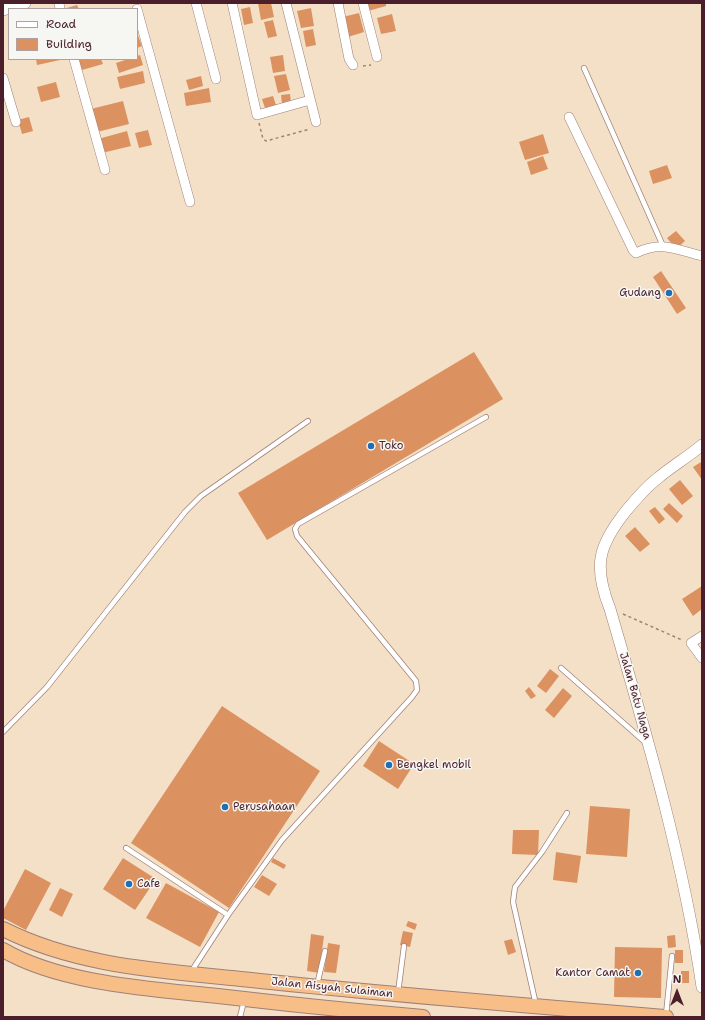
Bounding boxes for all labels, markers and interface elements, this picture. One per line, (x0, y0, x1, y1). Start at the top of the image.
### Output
legend (8, 8, 138, 60)
text: Road (46, 16, 76, 32)
text: Building (46, 36, 92, 52)
place label: Gudang (619, 286, 661, 300)
marker: Gudang (664, 288, 674, 298)
place label: Toko (379, 439, 403, 453)
marker: Toko (366, 441, 376, 451)
street label: Jalan Batu Naga (616, 651, 654, 741)
place label: Bengkel mobil (397, 758, 471, 772)
marker: Bengkel mobil (384, 760, 394, 770)
place label: Perusahaan (233, 800, 295, 814)
marker: Perusahaan (220, 802, 230, 812)
place label: Cafe (137, 877, 160, 891)
marker: Cafe (124, 879, 134, 889)
place label: Kantor Camat (555, 966, 630, 980)
marker: Kantor Camat (633, 968, 643, 978)
north arrow (657, 972, 697, 1012)
text: N (673, 972, 681, 987)
street label: Jalan Aisyah Sulaiman (271, 975, 393, 1001)

